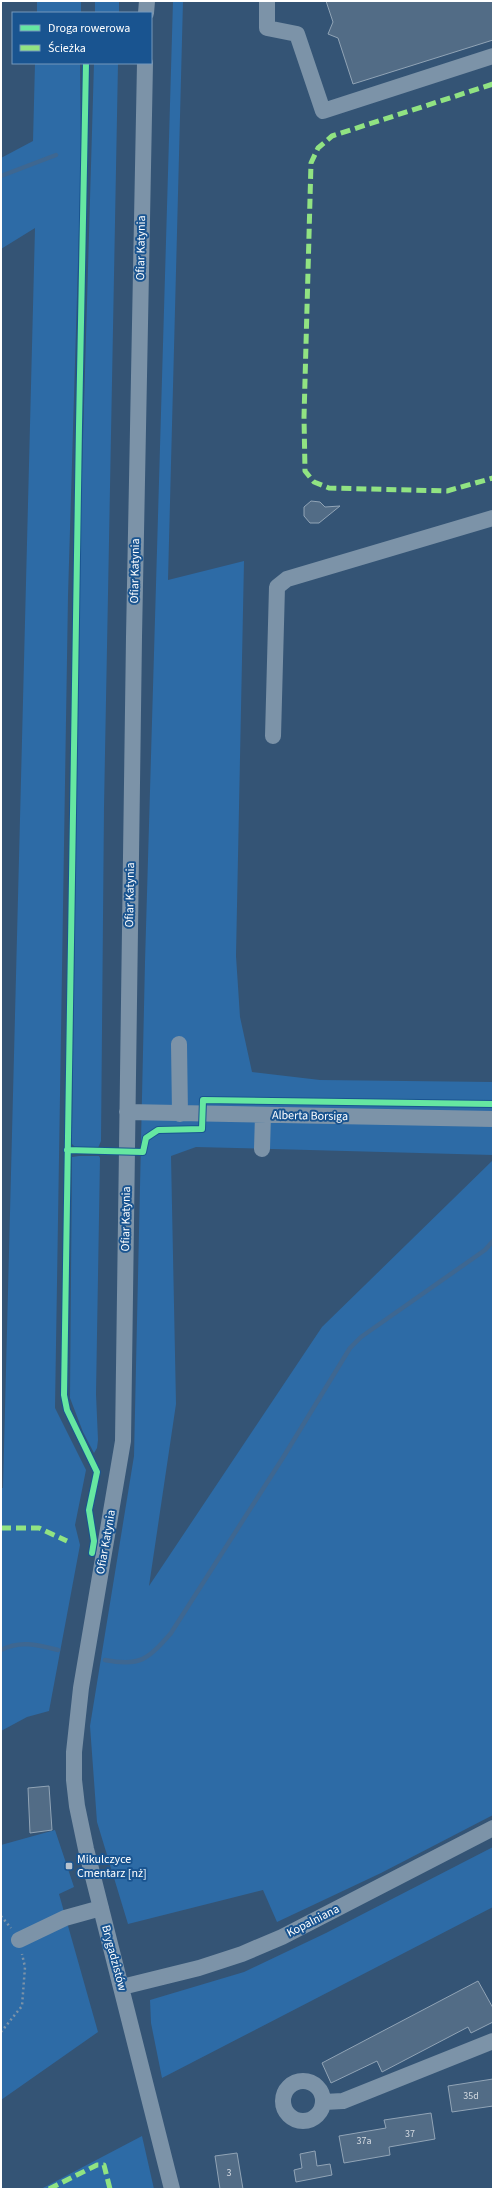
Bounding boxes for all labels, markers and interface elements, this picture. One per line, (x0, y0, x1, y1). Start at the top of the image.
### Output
legend (12, 12, 152, 64)
text: Droga rowerowa (48, 20, 130, 37)
text: Ścieżka (48, 40, 86, 57)
street label: Ofiar Katynia (132, 215, 150, 281)
street label: Ofiar Katynia (126, 538, 144, 604)
street label: Ofiar Katynia (121, 862, 139, 928)
street label: Alberta Borsiga (272, 1107, 348, 1125)
street label: Ofiar Katynia (117, 1186, 135, 1252)
street label: Ofiar Katynia (92, 1508, 120, 1576)
place label: Mikulczyce Cmentarz [nż] (77, 1851, 147, 1882)
marker: Mikulczyce Cmentarz [nż] (64, 1861, 74, 1871)
street label: Kopalniana (284, 1900, 342, 1942)
street label: Brygadzistów (97, 1923, 131, 1993)
house number: 35d (463, 2089, 479, 2103)
house number: 37 (405, 2127, 415, 2141)
house number: 37a (357, 2134, 371, 2148)
house number: 3 (227, 2166, 232, 2180)

